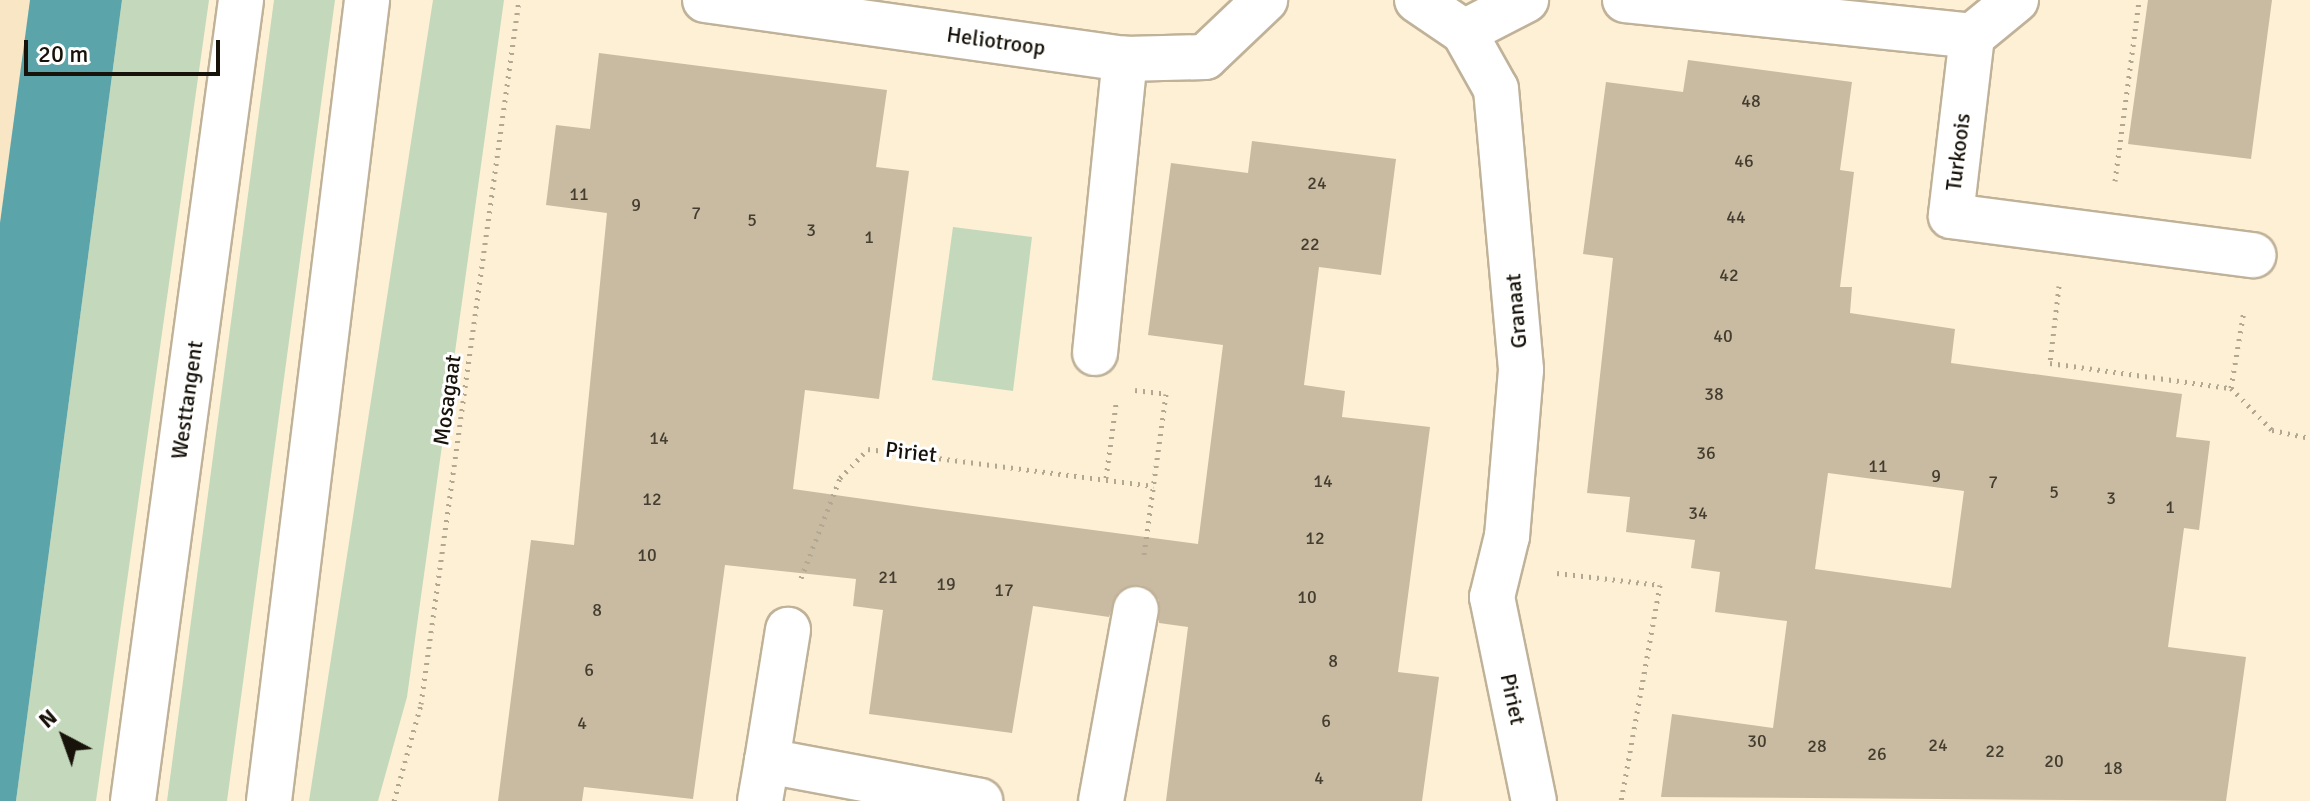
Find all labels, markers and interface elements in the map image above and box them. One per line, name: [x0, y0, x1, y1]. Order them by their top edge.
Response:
street label: Heliotroop: [945, 21, 1047, 61]
scale bar: [28, 24, 224, 74]
text: 20 m: [38, 39, 88, 69]
house number: 48: [1741, 90, 1761, 112]
street label: Turkoois: [1940, 112, 1976, 192]
house number: 46: [1734, 150, 1754, 172]
house number: 24: [1307, 172, 1327, 194]
house number: 11: [569, 183, 589, 205]
house number: 9: [631, 194, 641, 216]
house number: 7: [691, 202, 701, 224]
house number: 44: [1726, 206, 1746, 228]
house number: 5: [747, 209, 757, 231]
house number: 3: [806, 219, 816, 241]
house number: 1: [864, 226, 874, 248]
house number: 22: [1300, 233, 1320, 255]
house number: 42: [1719, 264, 1739, 286]
street label: Granaat: [1500, 272, 1532, 350]
house number: 40: [1713, 325, 1733, 347]
street label: Westtangent: [166, 339, 208, 461]
street label: Mosagaat: [428, 353, 466, 447]
house number: 38: [1704, 383, 1724, 405]
house number: 14: [649, 427, 669, 449]
street label: Piriet: [884, 436, 938, 468]
house number: 36: [1696, 442, 1716, 464]
house number: 11: [1868, 455, 1888, 477]
house number: 9: [1931, 465, 1941, 487]
house number: 14: [1313, 470, 1333, 492]
house number: 7: [1988, 471, 1998, 493]
house number: 5: [2049, 481, 2059, 503]
house number: 3: [2106, 487, 2116, 509]
house number: 12: [642, 488, 662, 510]
house number: 1: [2165, 496, 2175, 518]
house number: 34: [1688, 502, 1708, 524]
house number: 12: [1305, 527, 1325, 549]
house number: 10: [637, 544, 657, 566]
house number: 21: [878, 566, 898, 588]
house number: 19: [936, 573, 956, 595]
house number: 17: [994, 579, 1014, 601]
house number: 10: [1297, 586, 1317, 608]
house number: 8: [592, 599, 602, 621]
house number: 8: [1328, 650, 1338, 672]
house number: 6: [584, 659, 594, 681]
street label: Piriet: [1495, 671, 1531, 727]
north arrow: [24, 697, 104, 777]
text: N: [33, 703, 63, 734]
house number: 6: [1321, 710, 1331, 732]
house number: 4: [577, 712, 587, 734]
house number: 30: [1747, 730, 1767, 752]
house number: 24: [1928, 734, 1948, 756]
house number: 28: [1807, 735, 1827, 757]
house number: 22: [1985, 740, 2005, 762]
house number: 26: [1867, 743, 1887, 765]
house number: 20: [2044, 750, 2064, 772]
house number: 18: [2103, 757, 2123, 779]
house number: 4: [1314, 767, 1324, 789]

